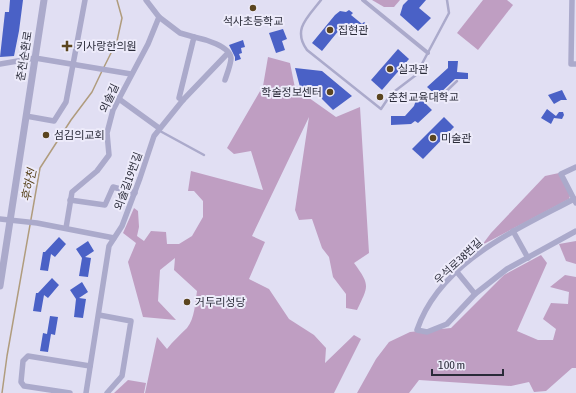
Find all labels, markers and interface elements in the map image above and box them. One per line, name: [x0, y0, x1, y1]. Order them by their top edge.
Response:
marker: 석사초등학교: [248, 3, 258, 13]
place label: 석사초등학교: [223, 15, 283, 27]
place label: 집현관: [338, 24, 368, 36]
marker: 집현관: [325, 25, 335, 35]
street label: 춘천순환로: [14, 30, 34, 82]
marker: 키사랑한의원: [61, 40, 73, 52]
place label: 키사랑한의원: [76, 40, 137, 52]
place label: 실과관: [398, 63, 428, 75]
marker: 실과관: [385, 64, 395, 74]
street label: 외솔길: [97, 82, 121, 114]
place label: 학술정보센터: [261, 86, 322, 98]
marker: 학술정보센터: [325, 87, 335, 97]
place label: 춘천교육대학교: [388, 91, 459, 103]
marker: 춘천교육대학교: [375, 92, 385, 102]
place label: 섬김의교회: [54, 129, 105, 141]
marker: 섬김의교회: [41, 130, 51, 140]
place label: 미술관: [441, 132, 471, 144]
marker: 미술관: [428, 133, 438, 143]
street label: 외솔길19번길: [112, 150, 144, 212]
water label: 후하천: [19, 165, 40, 203]
street label: 우석로38번길: [432, 236, 484, 286]
place label: 거두리성당: [195, 296, 246, 308]
marker: 거두리성당: [182, 297, 192, 307]
scale bar: [432, 351, 503, 377]
text: 100 m: [438, 358, 465, 372]

